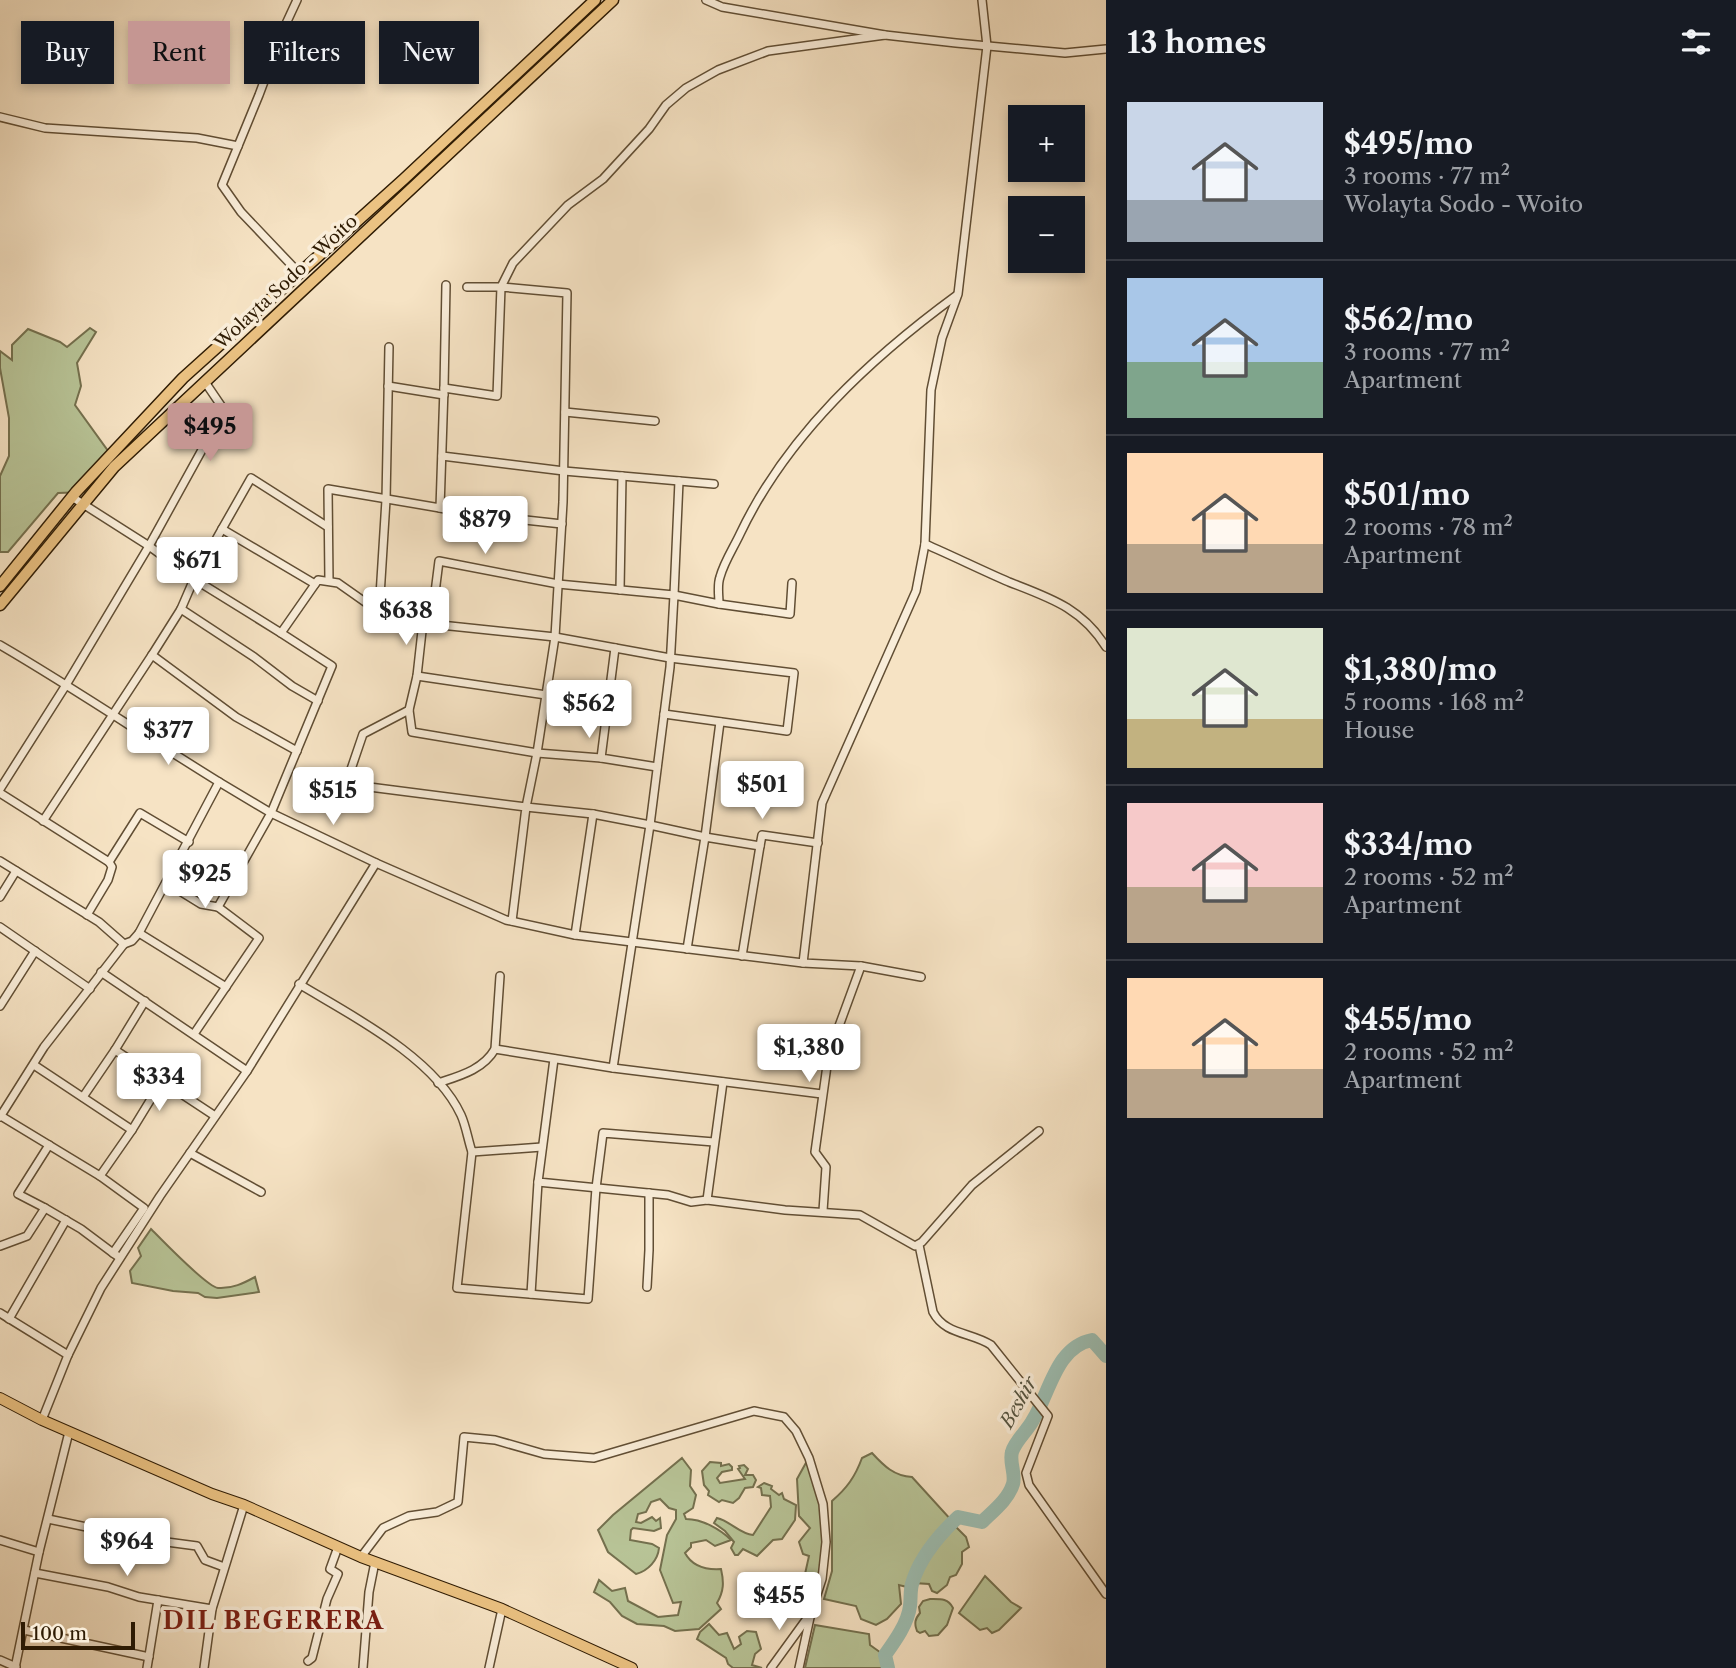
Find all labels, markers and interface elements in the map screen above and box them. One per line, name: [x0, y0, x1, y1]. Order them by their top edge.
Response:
chip: Buy: [21, 21, 114, 84]
chip: Rent: [128, 21, 230, 84]
chip: Filters: [244, 21, 365, 84]
chip: New: [379, 21, 479, 84]
icon: filters: [1677, 23, 1715, 61]
text: 13 homes: [1127, 24, 1266, 61]
map controls: [1008, 105, 1085, 273]
button: +: [1008, 105, 1085, 182]
text: $495/mo: [1344, 125, 1473, 162]
icon: home: [1183, 130, 1267, 214]
text: 3 rooms · 77 m²: [1344, 162, 1510, 190]
text: Wolayta Sodo - Woito: [1344, 190, 1583, 218]
button: −: [1008, 196, 1085, 273]
street label: Wolayta Sodo - Woito: [209, 210, 362, 355]
text: $562/mo: [1344, 301, 1473, 338]
icon: home: [1183, 306, 1267, 390]
text: 3 rooms · 77 m²: [1344, 338, 1510, 366]
text: Apartment: [1344, 366, 1462, 394]
pin: $495: [169, 404, 251, 463]
text: $495: [184, 412, 236, 440]
text: $501/mo: [1344, 476, 1470, 513]
icon: home: [1183, 481, 1267, 565]
pin: $879: [444, 496, 526, 556]
text: $879: [459, 505, 511, 533]
text: 2 rooms · 78 m²: [1344, 513, 1513, 541]
pin: $671: [156, 538, 238, 597]
text: Apartment: [1344, 541, 1462, 569]
text: $671: [173, 546, 221, 574]
pin: $638: [365, 588, 447, 647]
text: $638: [379, 596, 433, 624]
text: $1,380/mo: [1344, 651, 1497, 688]
icon: home: [1183, 656, 1267, 740]
pin: $562: [548, 680, 630, 740]
text: 5 rooms · 168 m²: [1344, 688, 1524, 716]
text: $562: [563, 689, 615, 717]
pin: $377: [127, 708, 209, 767]
text: $377: [143, 716, 193, 744]
text: House: [1344, 716, 1414, 744]
pin: $501: [721, 762, 803, 821]
pin: $515: [292, 768, 374, 827]
text: $501: [737, 770, 787, 798]
text: $515: [309, 776, 357, 804]
text: $334/mo: [1344, 826, 1473, 863]
icon: home: [1183, 831, 1267, 915]
pin: $925: [164, 850, 246, 910]
text: $925: [179, 859, 231, 887]
text: 2 rooms · 52 m²: [1344, 863, 1514, 891]
text: Apartment: [1344, 891, 1462, 919]
text: $455/mo: [1344, 1001, 1472, 1038]
icon: home: [1183, 1006, 1267, 1090]
pin: $1,380: [752, 1024, 866, 1084]
text: $1,380: [773, 1033, 845, 1061]
text: 2 rooms · 52 m²: [1344, 1038, 1514, 1066]
pin: $334: [118, 1054, 200, 1113]
text: $334: [133, 1062, 185, 1090]
text: Apartment: [1344, 1066, 1462, 1094]
water label: Beshir: [994, 1372, 1042, 1434]
pin: $964: [86, 1518, 168, 1578]
text: $964: [100, 1527, 154, 1555]
pin: $455: [738, 1572, 820, 1632]
text: $455: [753, 1581, 805, 1609]
district label: DIL BEGERERA: [163, 1606, 385, 1635]
scale bar: [21, 1619, 135, 1651]
text: 100 m: [32, 1622, 87, 1645]

